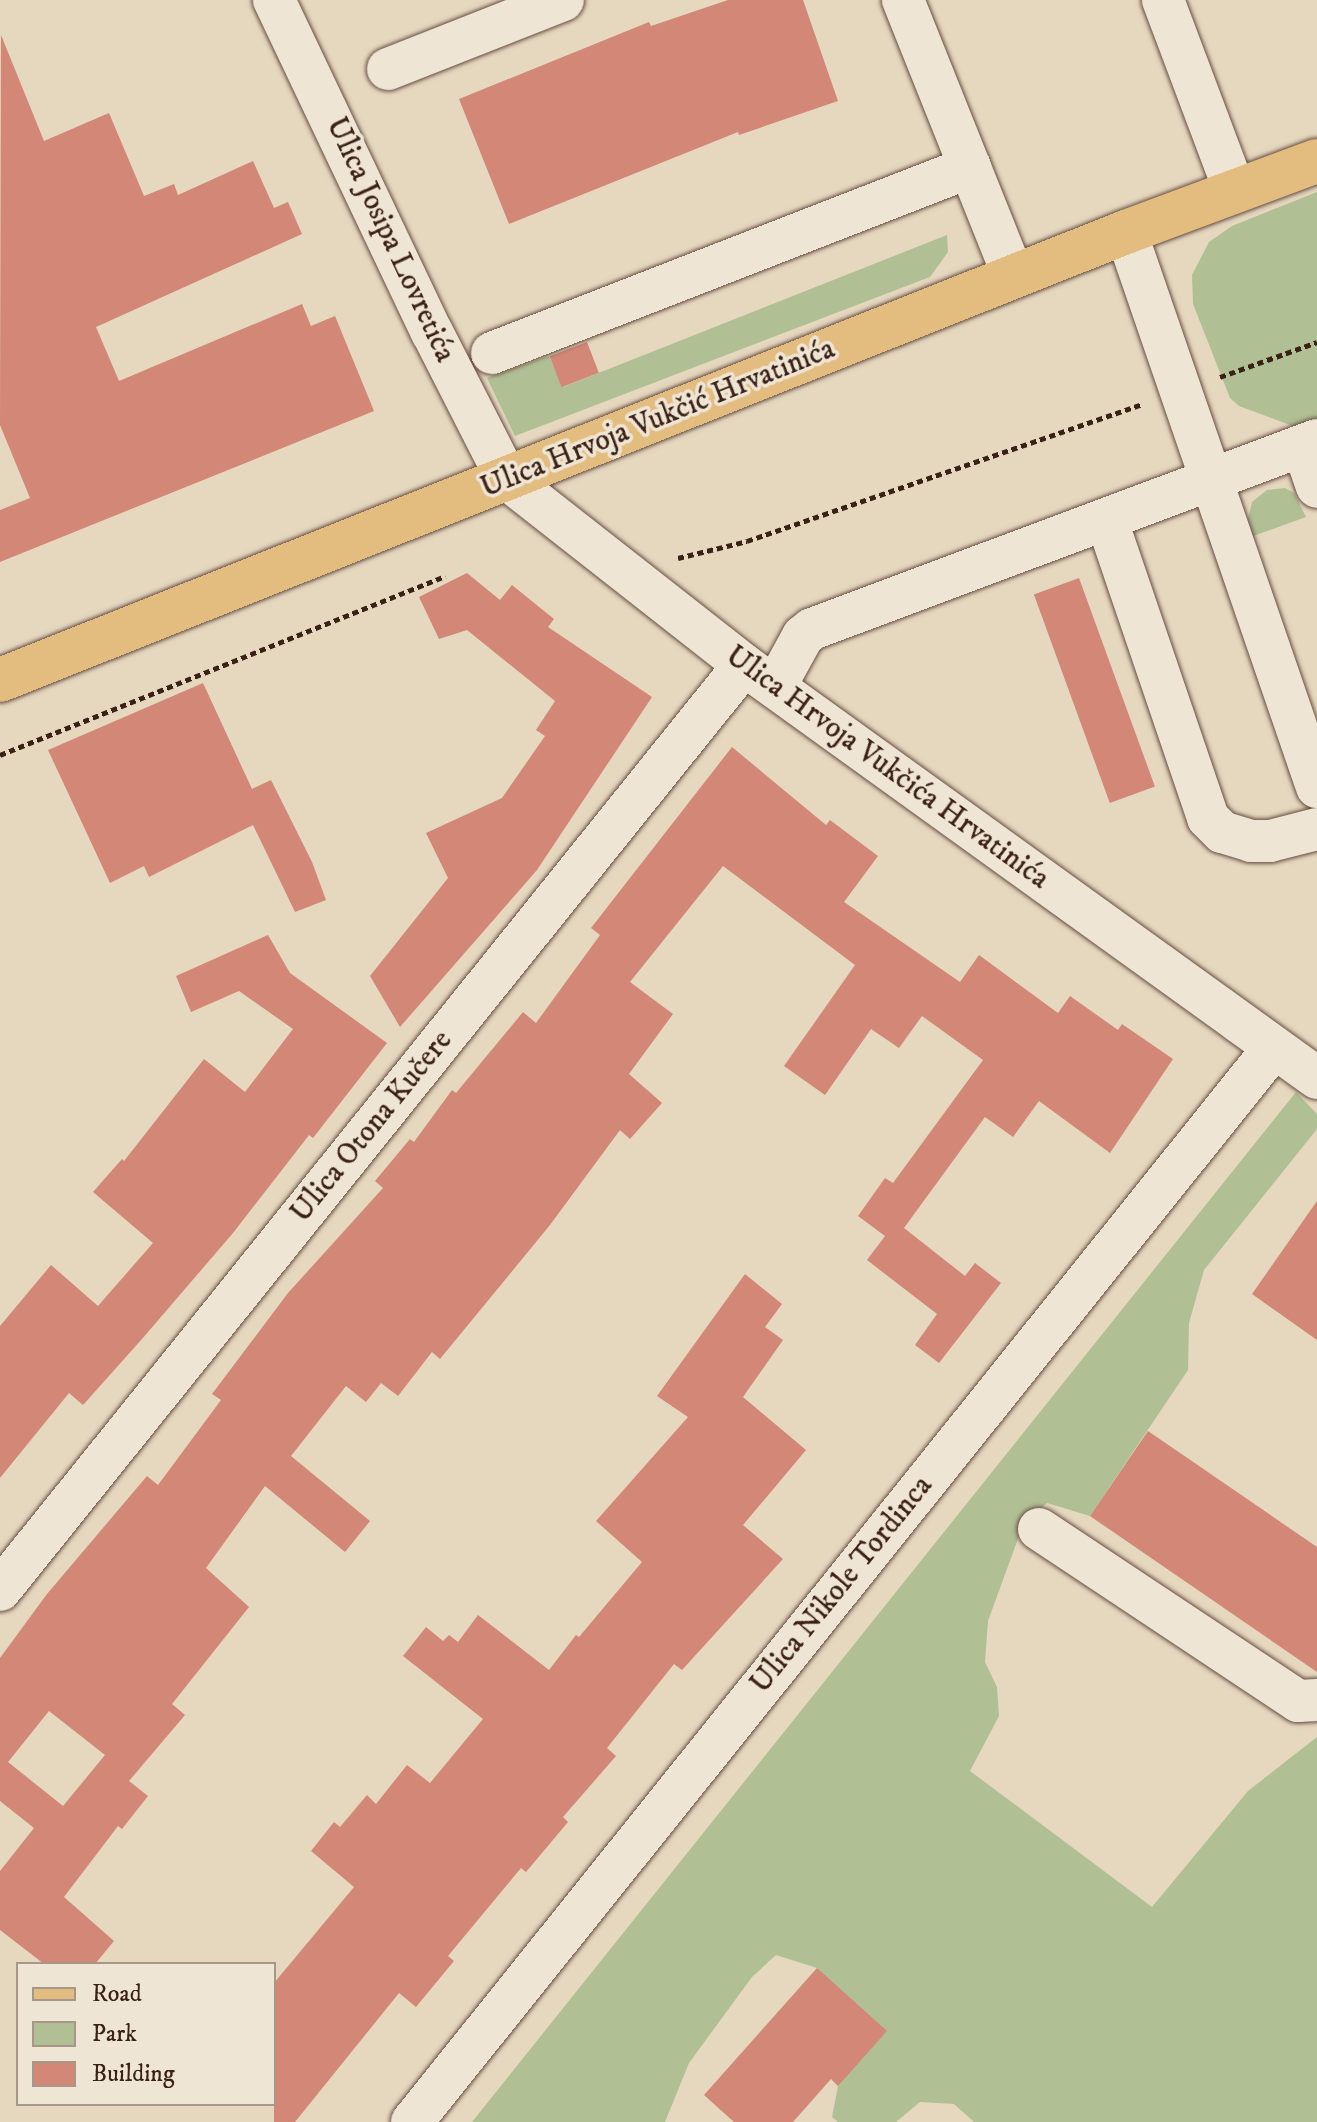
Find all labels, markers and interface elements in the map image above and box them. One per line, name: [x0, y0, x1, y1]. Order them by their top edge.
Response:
street label: Ulica Josipa Lovretića: [317, 112, 463, 368]
street label: Ulica Hrvoja Vukčić Hrvatinića: [476, 331, 840, 507]
street label: Ulica Hrvoja Vukčića Hrvatinića: [718, 638, 1056, 898]
street label: Ulica Otona Kučere: [284, 1024, 460, 1230]
street label: Ulica Nikole Tordinca: [743, 1469, 941, 1701]
legend: [16, 1962, 276, 2106]
text: Road: [92, 1979, 142, 2009]
text: Park: [92, 2019, 137, 2049]
text: Building: [92, 2059, 175, 2089]

